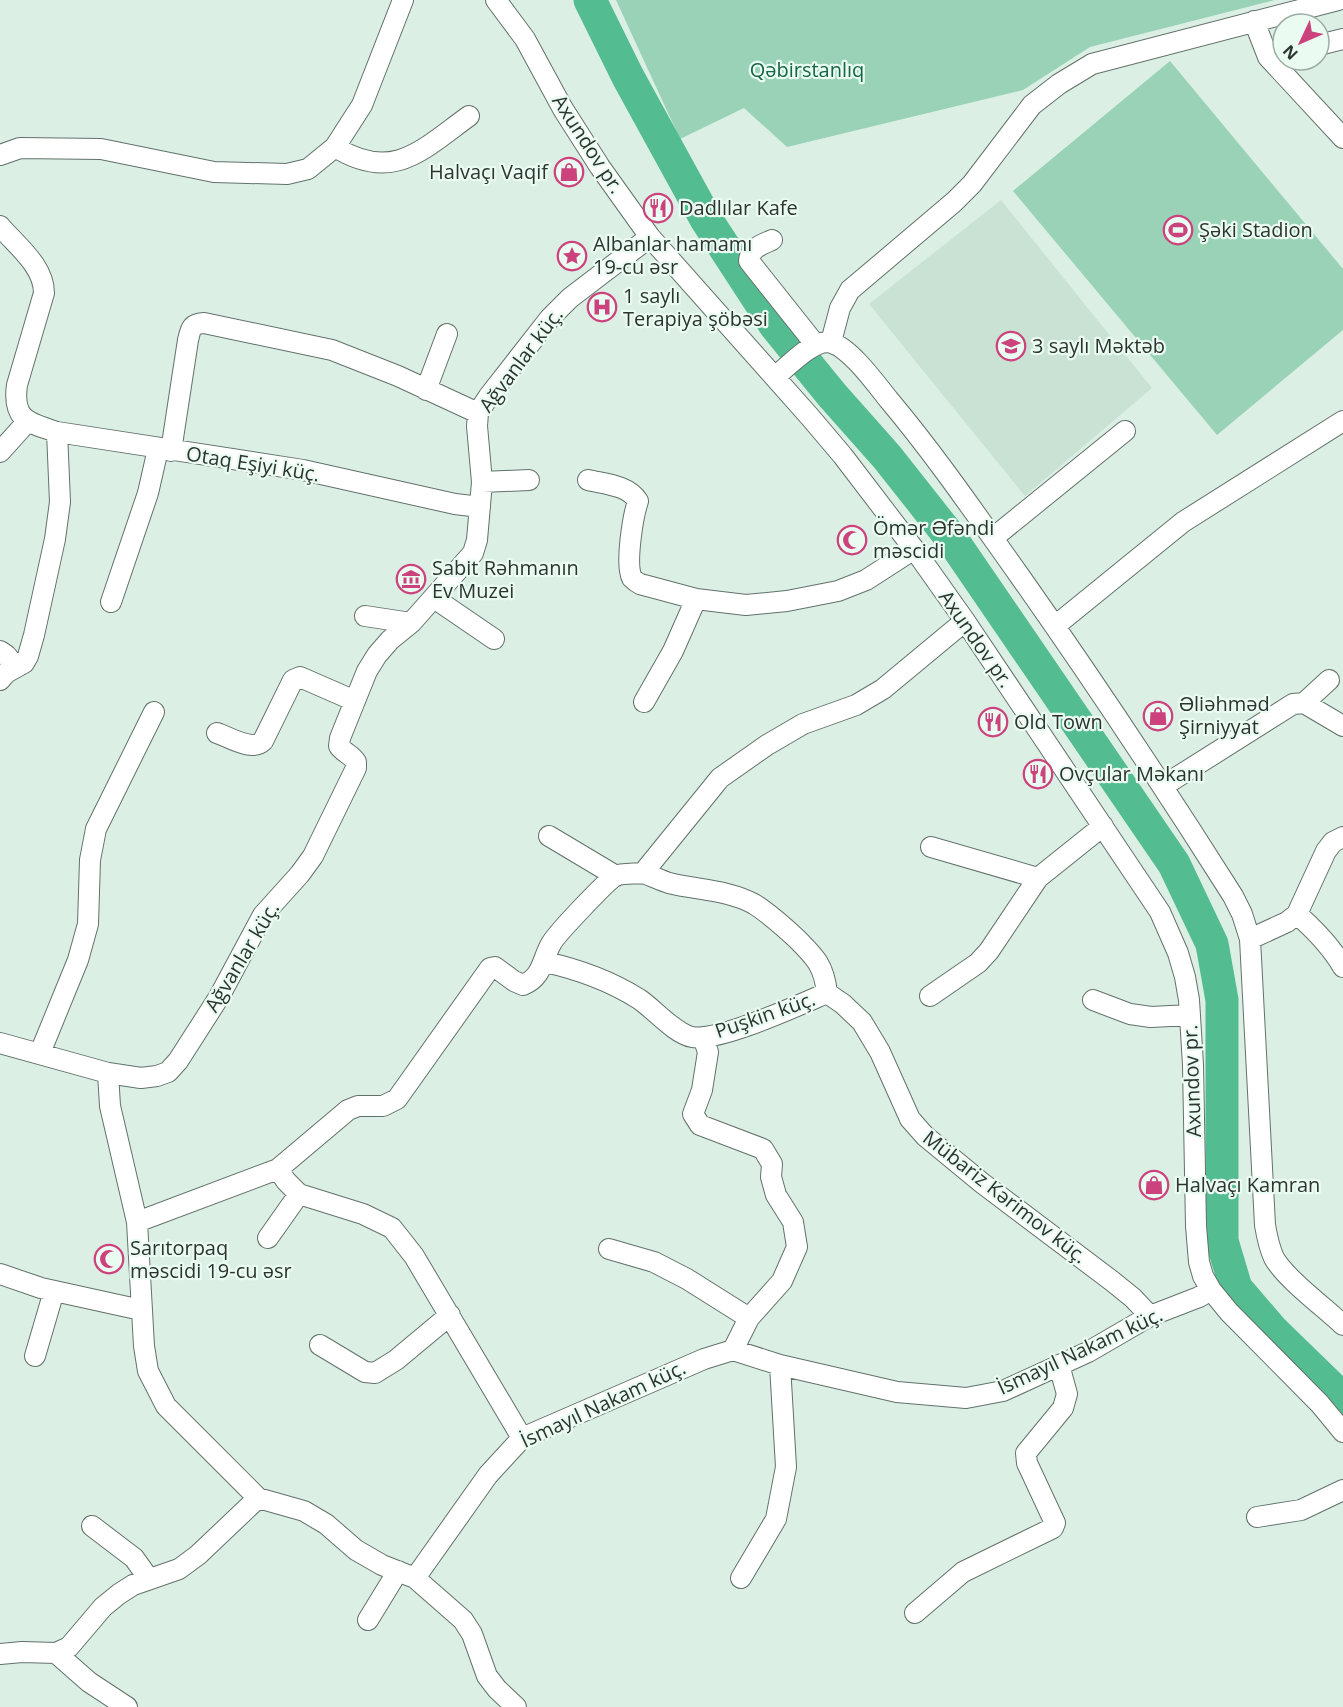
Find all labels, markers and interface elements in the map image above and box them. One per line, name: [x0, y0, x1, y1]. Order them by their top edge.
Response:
north arrow: [1271, 12, 1331, 72]
text: N: [1278, 40, 1303, 65]
park label: Qəbirstanlıq: [750, 56, 864, 83]
street label: Axundov pr.: [546, 89, 630, 198]
shop icon: Halvaçı Vaqif: [553, 156, 585, 188]
place label: Halvaçı Vaqif: [429, 158, 549, 185]
restaurant icon: Dadlılar Kafe: [642, 192, 674, 224]
place label: Dadlılar Kafe: [679, 194, 798, 221]
sports icon: Şəki Stadion: [1162, 214, 1194, 246]
place label: Şəki Stadion: [1199, 216, 1313, 243]
place label: Albanlar hamamı 19-cu əsr: [593, 230, 752, 280]
place icon: Albanlar hamamı 19-cu əsr: [556, 240, 588, 272]
place label: 1 saylı Terapiya şöbəsi: [623, 282, 768, 332]
hospital icon: 1 saylı Terapiya şöbəsi: [586, 291, 618, 323]
street label: Ağvanlar küç.: [473, 302, 569, 417]
school or university icon: 3 saylı Məktəb: [995, 330, 1027, 362]
place label: 3 saylı Məktəb: [1032, 332, 1165, 359]
street label: Otaq Eşiyi küç.: [184, 440, 322, 487]
place label: Ömər Əfəndi məscidi: [873, 514, 994, 564]
mosque icon: Ömər Əfəndi məscidi: [836, 524, 868, 556]
place label: Sabit Rəhmanın Ev Muzei: [432, 554, 579, 604]
museum icon: Sabit Rəhmanın Ev Muzei: [395, 563, 427, 595]
street label: Axundov pr.: [933, 585, 1020, 693]
place label: Əliəhməd Şirniyyat: [1179, 690, 1270, 740]
shop icon: Əliəhməd Şirniyyat: [1142, 700, 1174, 732]
restaurant icon: Old Town: [977, 706, 1009, 738]
place label: Old Town: [1014, 708, 1103, 735]
restaurant icon: Ovçular Məkanı: [1022, 758, 1054, 790]
place label: Ovçular Məkanı: [1059, 760, 1204, 787]
street label: Ağvanlar küç.: [198, 897, 285, 1017]
street label: Puşkin küç.: [711, 985, 819, 1044]
street label: Axundov pr.: [1176, 1024, 1207, 1138]
street label: Mübariz Kərimov küç.: [918, 1124, 1093, 1269]
shop icon: Halvaçı Kamran: [1138, 1169, 1170, 1201]
place label: Halvaçı Kamran: [1175, 1171, 1320, 1198]
place label: Sarıtorpaq məscidi 19-cu əsr: [130, 1234, 292, 1284]
mosque icon: Sarıtorpaq məscidi 19-cu əsr: [93, 1243, 125, 1275]
street label: İsmayıl Nakam küç.: [993, 1300, 1167, 1401]
street label: İsmayıl Nakam küç.: [516, 1353, 690, 1454]

